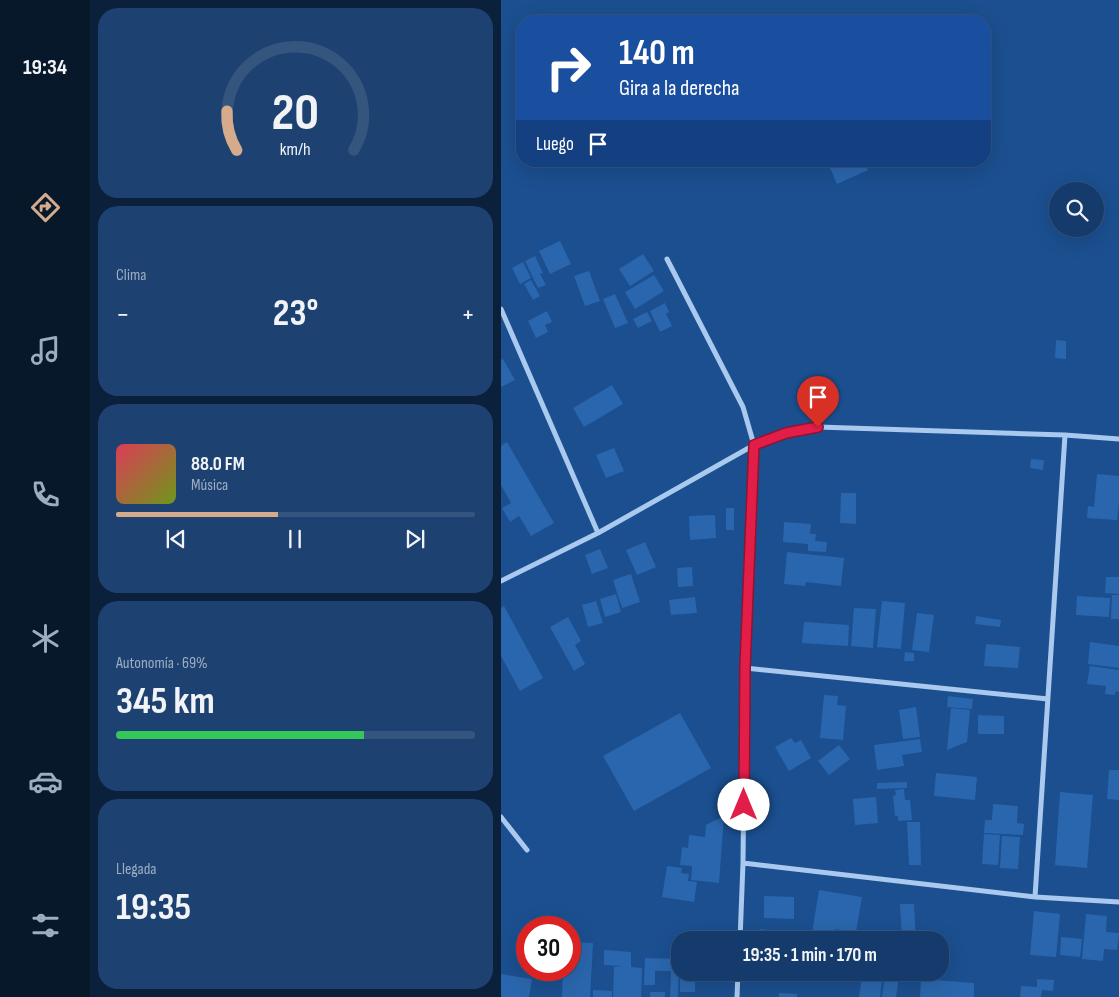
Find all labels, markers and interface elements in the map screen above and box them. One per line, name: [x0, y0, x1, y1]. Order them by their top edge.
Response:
text: 140 m: [619, 32, 695, 75]
icon: right: [536, 35, 601, 100]
text: 19:34: [23, 54, 67, 81]
text: Gira a la derecha: [619, 75, 740, 102]
text: 20: [272, 82, 319, 145]
icon: arrive: [584, 130, 612, 158]
text: Luego: [536, 133, 574, 156]
text: km/h: [280, 139, 311, 160]
map controls: [1049, 182, 1104, 237]
button: search: [1049, 182, 1104, 237]
icon: directions: [28, 190, 63, 225]
text: Clima: [116, 266, 146, 285]
text: 23°: [273, 291, 318, 336]
text: −: [116, 298, 130, 331]
text: +: [461, 298, 475, 331]
icon: music: [28, 333, 63, 368]
pin: [797, 376, 839, 427]
icon: arrive: [804, 383, 832, 411]
text: 88.0 FM: [191, 453, 245, 476]
text: Música: [191, 476, 228, 495]
icon: phone: [28, 477, 63, 512]
icon: previous: [162, 525, 190, 553]
icon: pause: [281, 525, 309, 553]
icon: next: [401, 525, 429, 553]
icon: climate: [28, 621, 63, 656]
text: Autonomía · 69%: [116, 654, 208, 673]
text: 345 km: [116, 679, 215, 724]
icon: car: [28, 764, 63, 799]
position arrow: [717, 778, 769, 830]
text: Llegada: [116, 860, 157, 879]
text: 19:35: [116, 885, 191, 930]
icon: filters: [28, 908, 63, 943]
speed limit sign: 30: [516, 916, 581, 981]
text: 19:35 · 1 min · 170 m: [743, 944, 877, 967]

